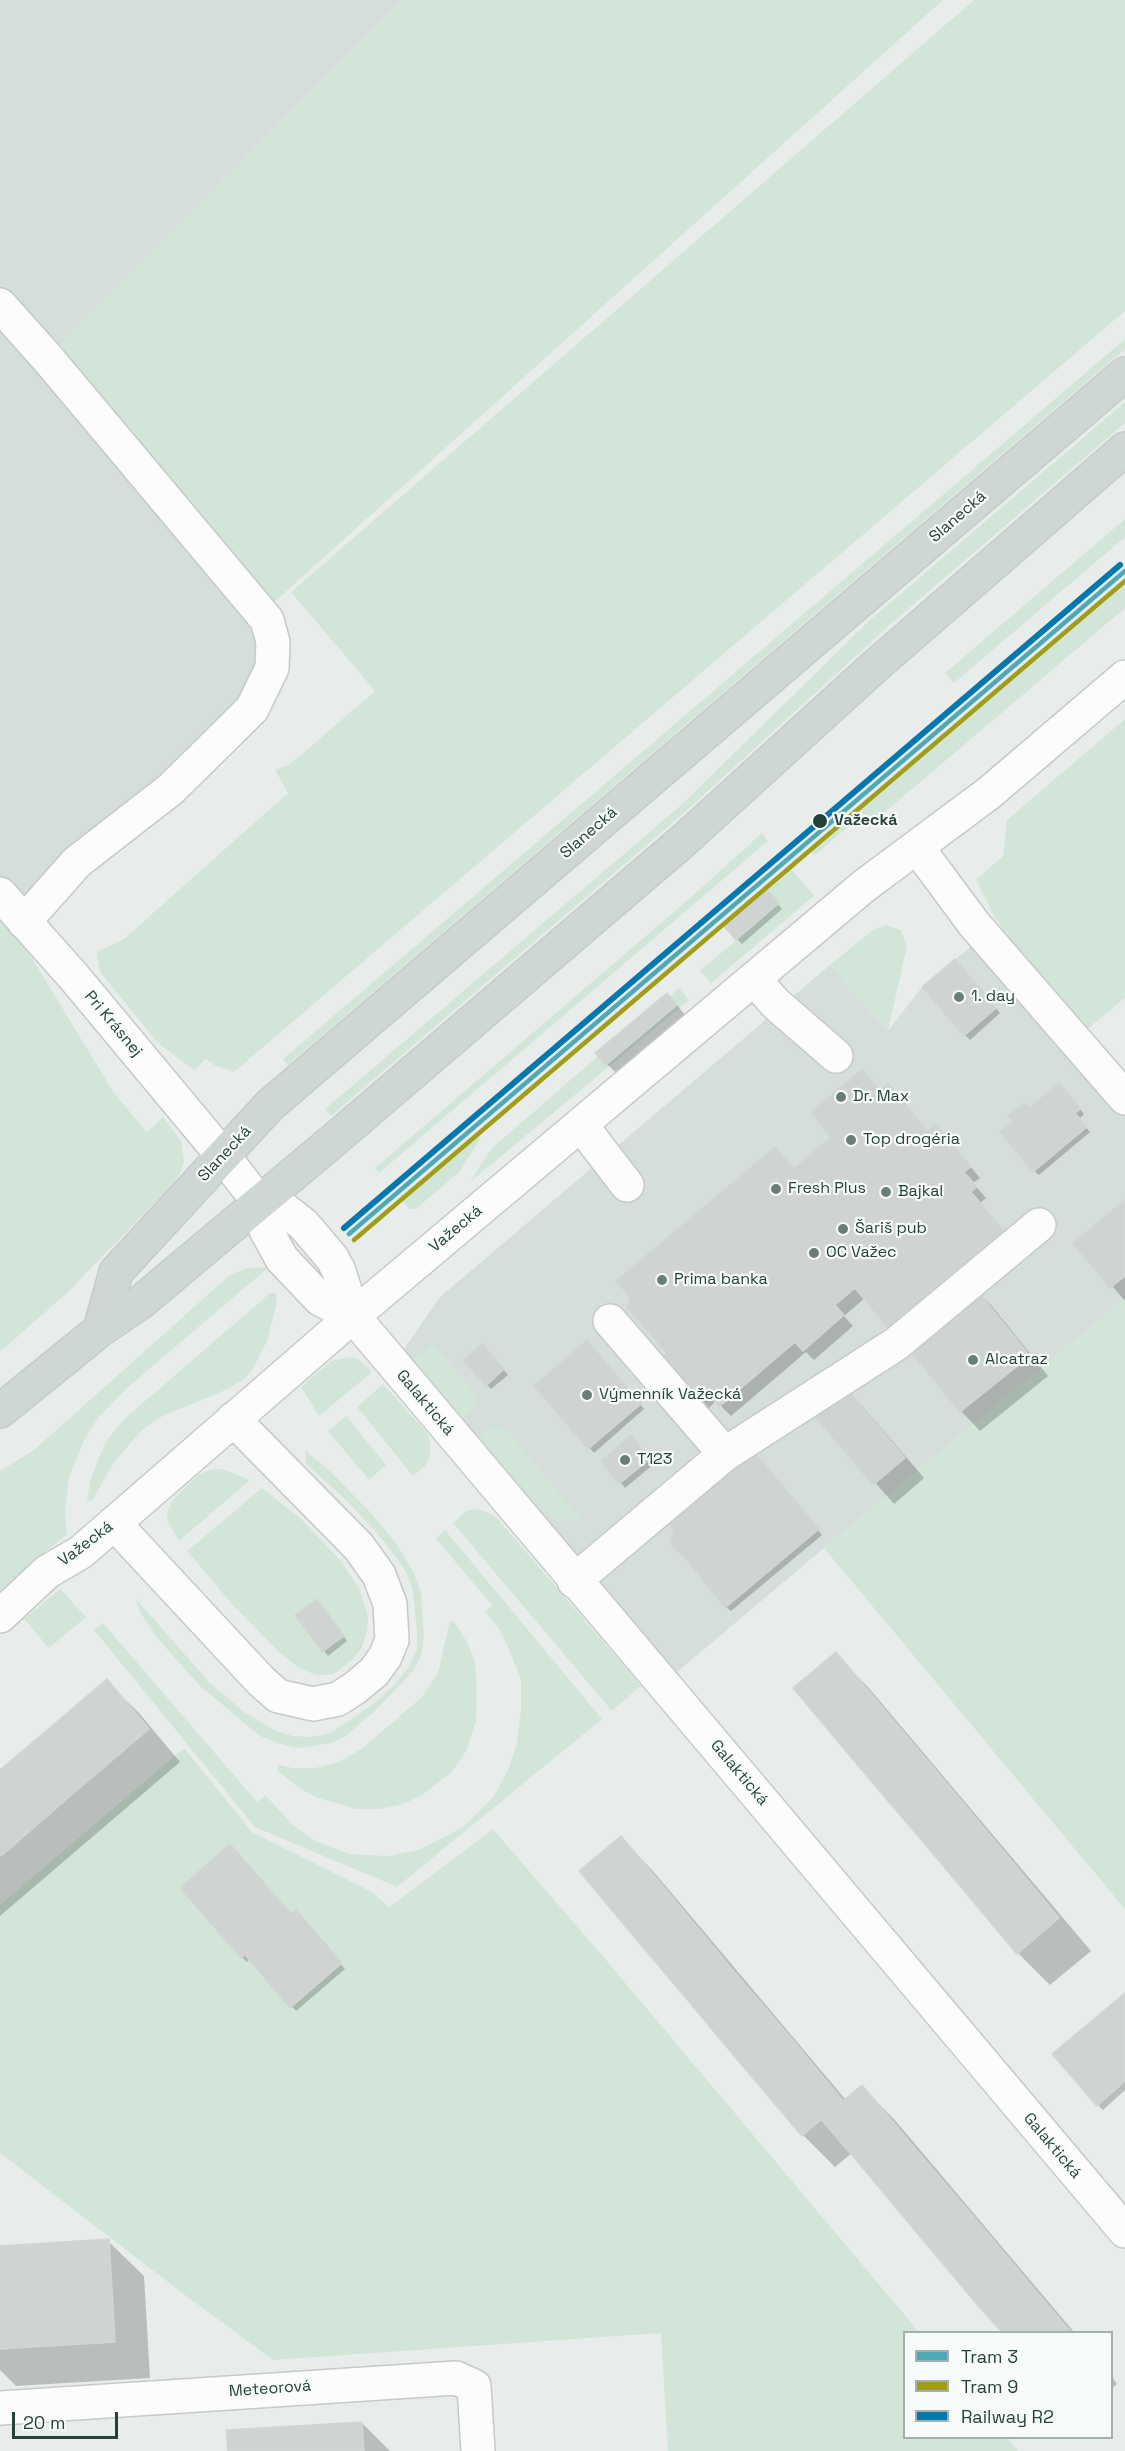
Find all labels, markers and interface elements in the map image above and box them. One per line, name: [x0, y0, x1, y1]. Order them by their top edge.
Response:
street label: Slanecká: [926, 487, 990, 547]
street label: Slanecká: [557, 803, 621, 863]
place label: Važecká: [834, 811, 898, 831]
marker: Važecká: [811, 812, 829, 830]
street label: Pri Krásnej: [80, 987, 146, 1061]
place label: 1. day: [971, 987, 1015, 1007]
marker: 1. day: [952, 990, 966, 1004]
place label: Dr. Max: [853, 1087, 909, 1107]
marker: Dr. Max: [834, 1090, 848, 1104]
street label: Slanecká: [194, 1122, 256, 1186]
place label: Top drogéria: [863, 1130, 960, 1150]
marker: Top drogéria: [844, 1133, 858, 1147]
place label: Fresh Plus: [788, 1179, 866, 1199]
marker: Fresh Plus: [769, 1182, 783, 1196]
place label: Bajkal: [898, 1182, 943, 1202]
marker: Bajkal: [879, 1185, 893, 1199]
street label: Važecká: [426, 1201, 486, 1257]
place label: Šariš pub: [855, 1219, 927, 1239]
marker: Šariš pub: [836, 1222, 850, 1236]
place label: OC Važec: [826, 1243, 897, 1263]
marker: OC Važec: [807, 1246, 821, 1260]
place label: Prima banka: [674, 1270, 768, 1290]
marker: Prima banka: [655, 1273, 669, 1287]
place label: Alcatraz: [985, 1350, 1048, 1370]
marker: Alcatraz: [966, 1353, 980, 1367]
street label: Galaktická: [392, 1366, 458, 1440]
place label: Výmenník Važecká: [599, 1385, 741, 1405]
marker: Výmenník Važecká: [580, 1388, 594, 1402]
place label: T123: [637, 1450, 672, 1470]
marker: T123: [618, 1453, 632, 1467]
street label: Važecká: [55, 1517, 117, 1571]
street label: Galaktická: [706, 1736, 772, 1810]
street label: Galaktická: [1019, 2109, 1085, 2183]
legend: [903, 2331, 1113, 2439]
text: Tram 3: [961, 2345, 1018, 2368]
text: Tram 9: [961, 2375, 1018, 2398]
street label: Meteorová: [228, 2377, 312, 2401]
scale bar: [15, 2400, 122, 2438]
text: Railway R2: [961, 2405, 1054, 2428]
text: 20 m: [23, 2411, 66, 2434]

